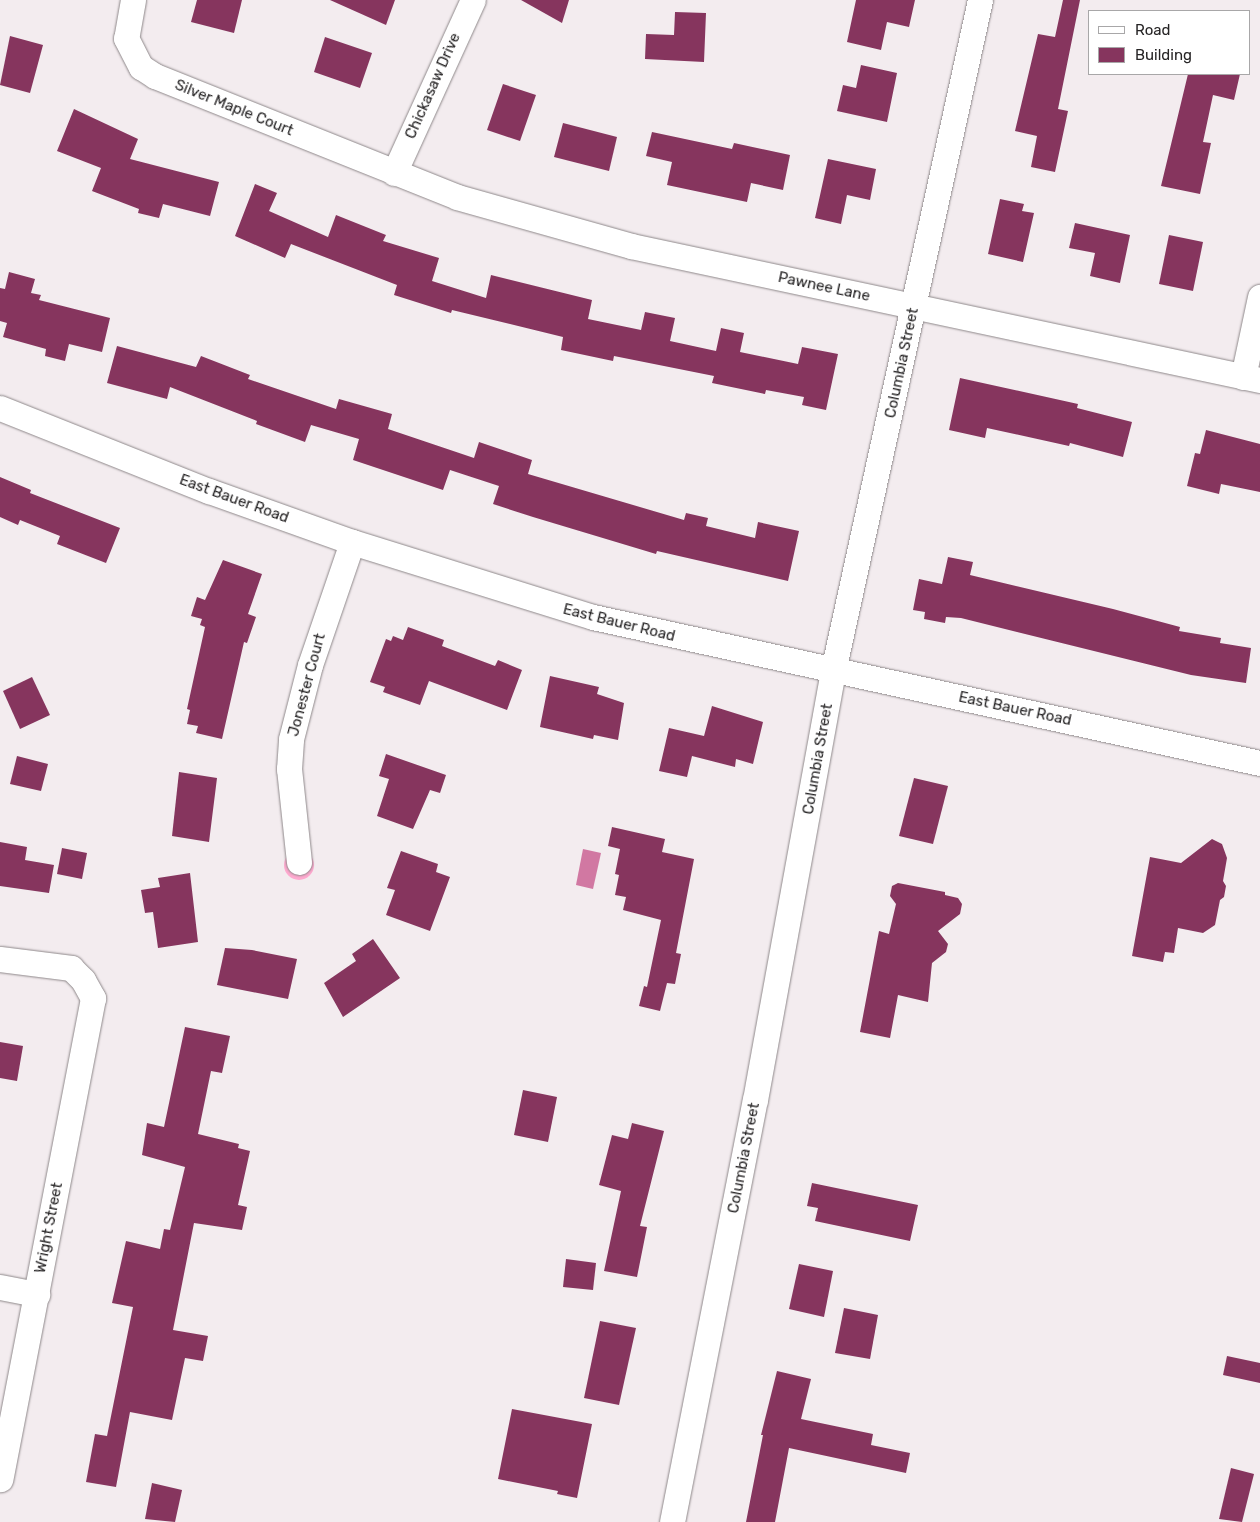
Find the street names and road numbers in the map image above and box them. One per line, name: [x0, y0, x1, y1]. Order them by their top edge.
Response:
street label: Chickasaw Drive: [401, 30, 465, 142]
street label: Silver Maple Court: [172, 76, 296, 140]
street label: Pawnee Lane: [776, 268, 872, 306]
street label: Columbia Street: [882, 306, 922, 420]
street label: East Bauer Road: [177, 471, 291, 527]
street label: East Bauer Road: [561, 600, 677, 646]
street label: Jonester Court: [285, 631, 329, 739]
street label: East Bauer Road: [957, 688, 1073, 730]
street label: Columbia Street: [799, 702, 837, 816]
street label: Columbia Street: [724, 1101, 764, 1215]
street label: Wright Street: [31, 1181, 67, 1275]

